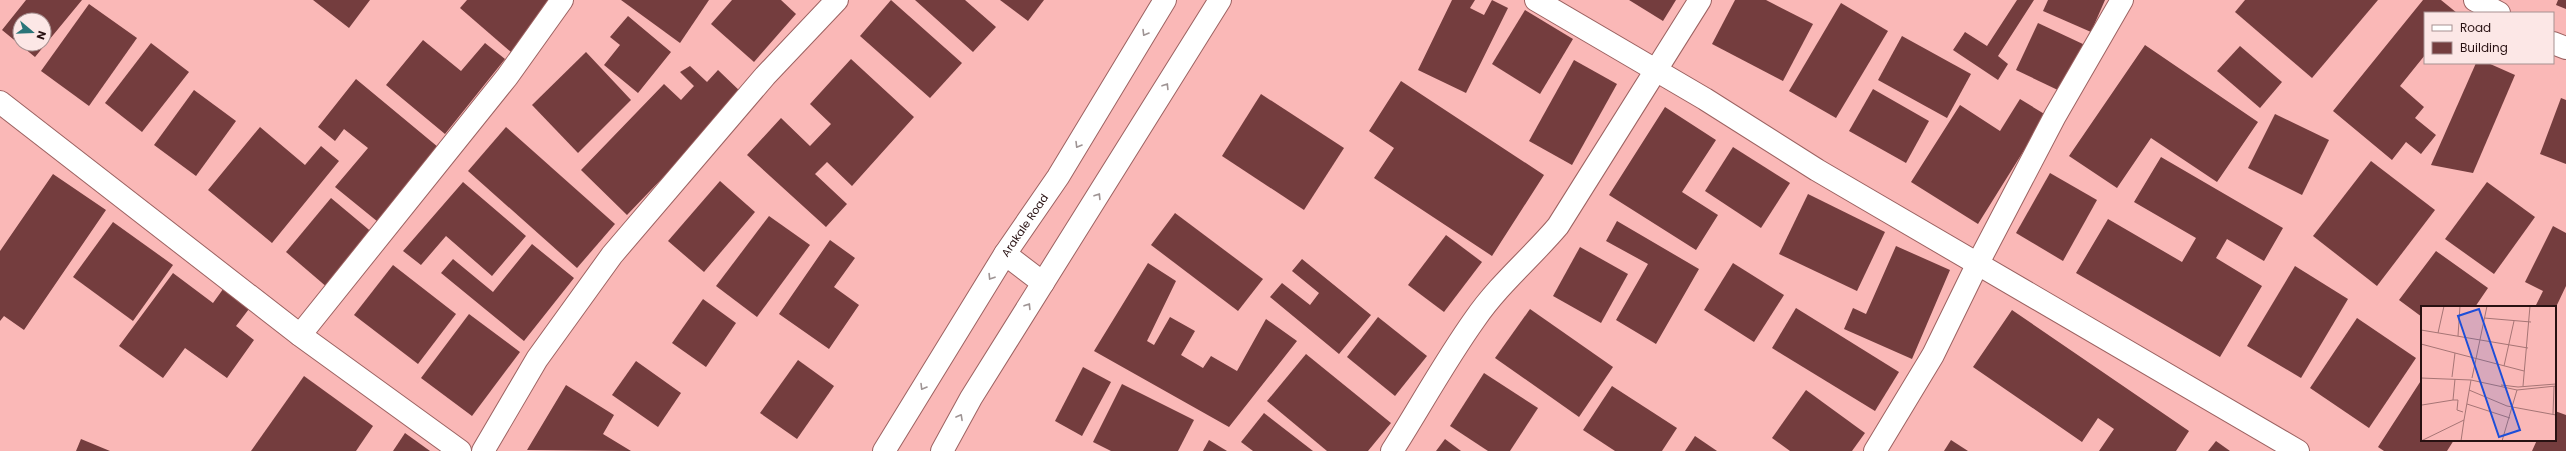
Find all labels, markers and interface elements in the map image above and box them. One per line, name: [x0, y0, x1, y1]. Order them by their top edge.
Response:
north arrow: [12, 12, 52, 52]
legend: [2424, 12, 2554, 64]
text: Road: [2460, 19, 2491, 36]
text: N: [33, 29, 50, 42]
one-way arrow: [1142, 29, 1149, 36]
text: Building: [2460, 39, 2508, 56]
one-way arrow: [1162, 83, 1169, 90]
one-way arrow: [1075, 141, 1082, 148]
street label: Arakale Road: [997, 191, 1052, 260]
one-way arrow: [1093, 193, 1101, 200]
one-way arrow: [988, 273, 996, 280]
one-way arrow: [1024, 303, 1031, 310]
inset map: [2421, 306, 2556, 441]
one-way arrow: [920, 383, 927, 390]
one-way arrow: [956, 414, 963, 421]

